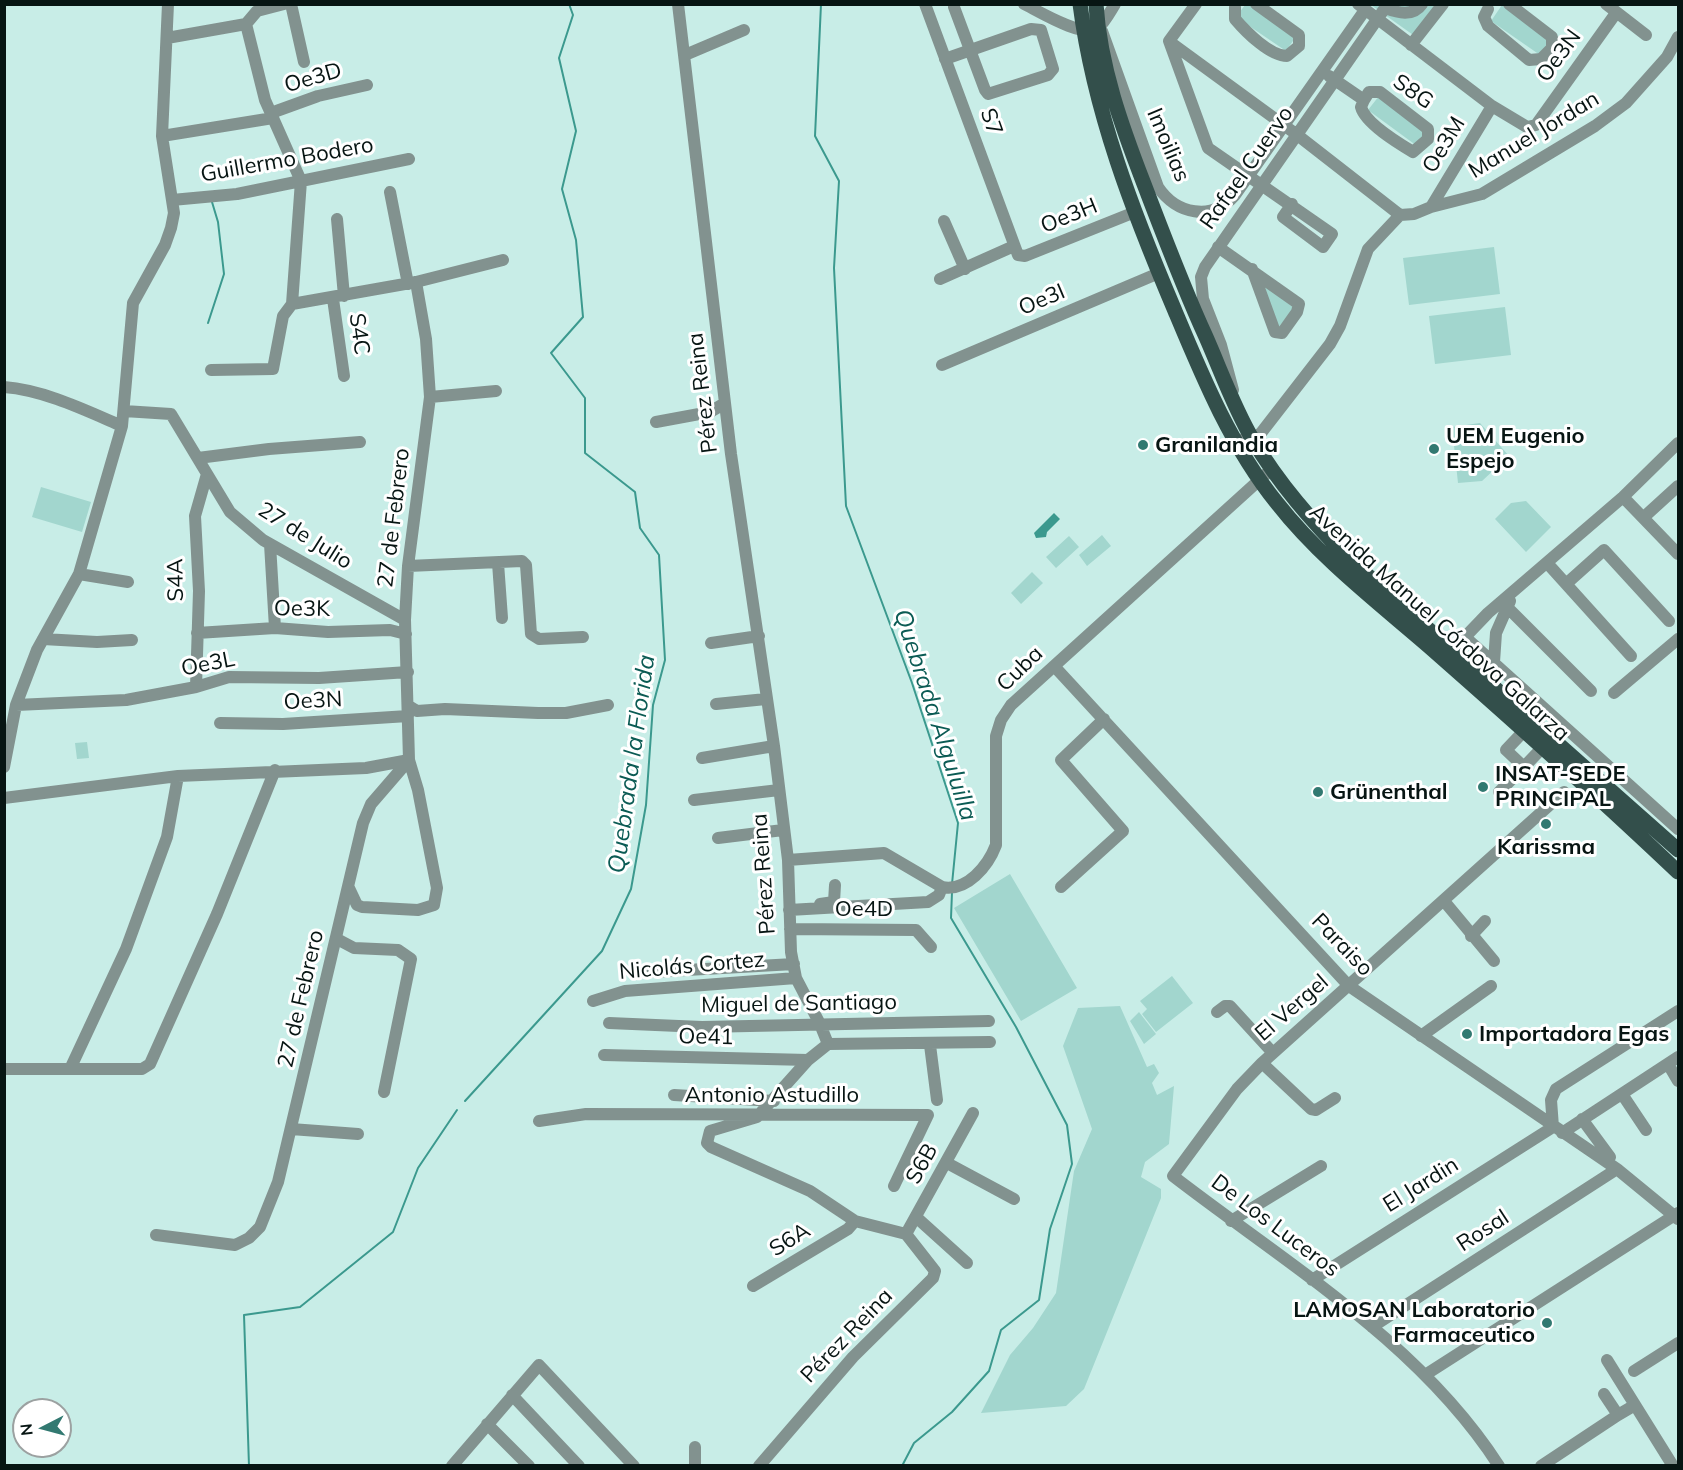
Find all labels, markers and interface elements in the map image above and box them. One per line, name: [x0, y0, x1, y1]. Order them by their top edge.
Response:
street label: Oe3N: [1531, 25, 1587, 87]
street label: Oe3D: [281, 57, 345, 99]
street label: S8G: [1388, 69, 1438, 115]
street label: Manuel Jordan: [1464, 86, 1604, 184]
street label: Rafael Cuervo: [1195, 101, 1299, 235]
street label: Imoilias: [1141, 104, 1195, 186]
street label: S7: [974, 105, 1008, 139]
street label: Oe3M: [1417, 112, 1471, 178]
street label: Guillermo Bodero: [198, 132, 376, 188]
street label: Oe3H: [1037, 193, 1101, 239]
street label: Oe3I: [1015, 279, 1069, 321]
street label: S4C: [343, 311, 375, 357]
street label: Pérez Reina: [683, 331, 723, 455]
place label: UEM Eugenio Espejo: [1446, 423, 1585, 475]
place label: Granilandia: [1155, 432, 1278, 458]
marker: Granilandia: [1136, 438, 1150, 452]
marker: UEM Eugenio Espejo: [1427, 442, 1441, 456]
street label: 27 de Febrero: [372, 447, 416, 589]
street label: 27 de Julio: [253, 497, 357, 575]
street label: Avenida Manuel Córdova Galarza: [1303, 499, 1575, 747]
street label: S4A: [162, 558, 190, 602]
street label: Oe3K: [274, 595, 330, 623]
water label: Quebrada Alguluilla: [887, 606, 983, 824]
street label: Cuba: [991, 641, 1049, 697]
street label: Oe3L: [179, 646, 237, 682]
water label: Quebrada la Florida: [602, 653, 662, 875]
street label: Oe3N: [283, 686, 343, 716]
place label: INSAT-SEDE PRINCIPAL: [1495, 761, 1626, 812]
place label: Grünenthal: [1330, 779, 1448, 805]
marker: INSAT-SEDE PRINCIPAL: [1476, 780, 1490, 794]
marker: Grünenthal: [1311, 785, 1325, 799]
street label: Pérez Reina: [747, 813, 781, 935]
marker: Karissma: [1539, 817, 1553, 831]
place label: Karissma: [1497, 834, 1595, 860]
street label: Oe4D: [835, 896, 893, 922]
street label: Paraiso: [1306, 908, 1378, 982]
street label: 27 de Febrero: [272, 928, 330, 1070]
street label: Nicolás Cortez: [618, 946, 766, 986]
street label: El Vergel: [1250, 969, 1334, 1047]
street label: Miguel de Santiago: [701, 989, 897, 1019]
place label: Importadora Egas: [1479, 1021, 1669, 1047]
street label: Oe41: [678, 1023, 734, 1051]
marker: Importadora Egas: [1460, 1027, 1474, 1041]
street label: Antonio Astudillo: [685, 1082, 859, 1108]
street label: S6B: [900, 1139, 944, 1189]
street label: El Jardin: [1379, 1152, 1463, 1218]
street label: De Los Luceros: [1206, 1169, 1344, 1283]
street label: Rosal: [1452, 1204, 1514, 1258]
street label: S6A: [765, 1217, 815, 1263]
street label: Pérez Reina: [795, 1283, 899, 1389]
place label: LAMOSAN Laboratorio Farmaceutico: [1293, 1297, 1535, 1348]
marker: LAMOSAN Laboratorio Farmaceutico: [1540, 1316, 1554, 1330]
north arrow: [12, 1398, 72, 1458]
text: N: [16, 1423, 37, 1437]

